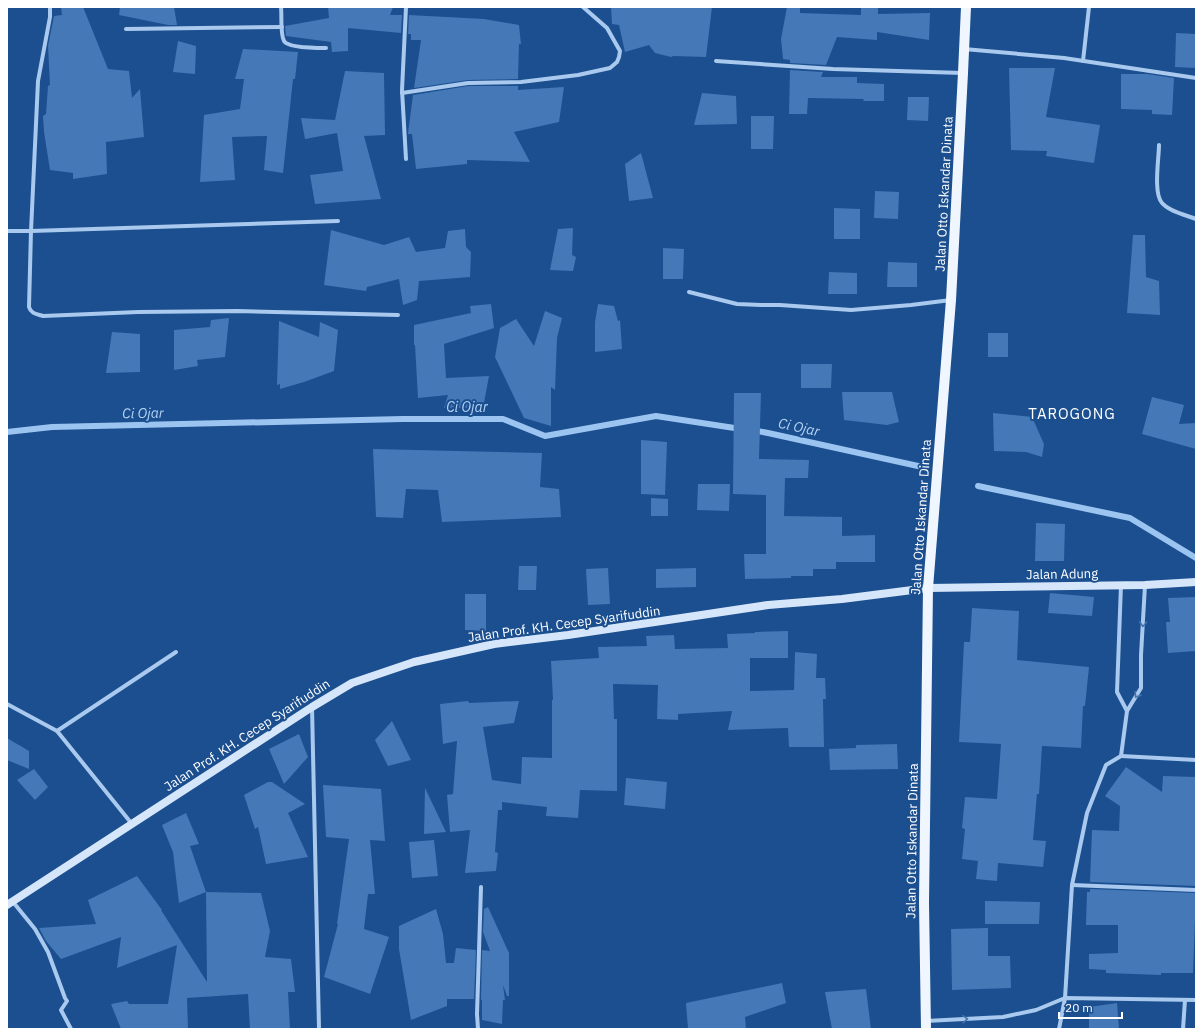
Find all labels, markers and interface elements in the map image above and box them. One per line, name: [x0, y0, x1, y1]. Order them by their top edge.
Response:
street label: Jalan Otto Iskandar Dinata: [931, 116, 957, 272]
water label: Ci Ojar: [446, 398, 489, 416]
water label: Ci Ojar: [122, 404, 165, 422]
district label: TAROGONG: [1028, 404, 1116, 423]
water label: Ci Ojar: [777, 414, 822, 440]
street label: Jalan Otto Iskandar Dinata: [907, 439, 935, 595]
street label: Jalan Adung: [1026, 565, 1098, 583]
street label: Jalan Prof. KH. Cecep Syarifuddin: [467, 602, 661, 646]
one-way arrow: [1139, 621, 1147, 627]
street label: Jalan Prof. KH. Cecep Syarifuddin: [161, 675, 333, 795]
one-way arrow: [1134, 691, 1142, 698]
street label: Jalan Otto Iskandar Dinata: [902, 763, 922, 919]
scale bar: [1059, 994, 1122, 1020]
text: 20 m: [1065, 1000, 1093, 1015]
one-way arrow: [962, 1015, 968, 1023]

